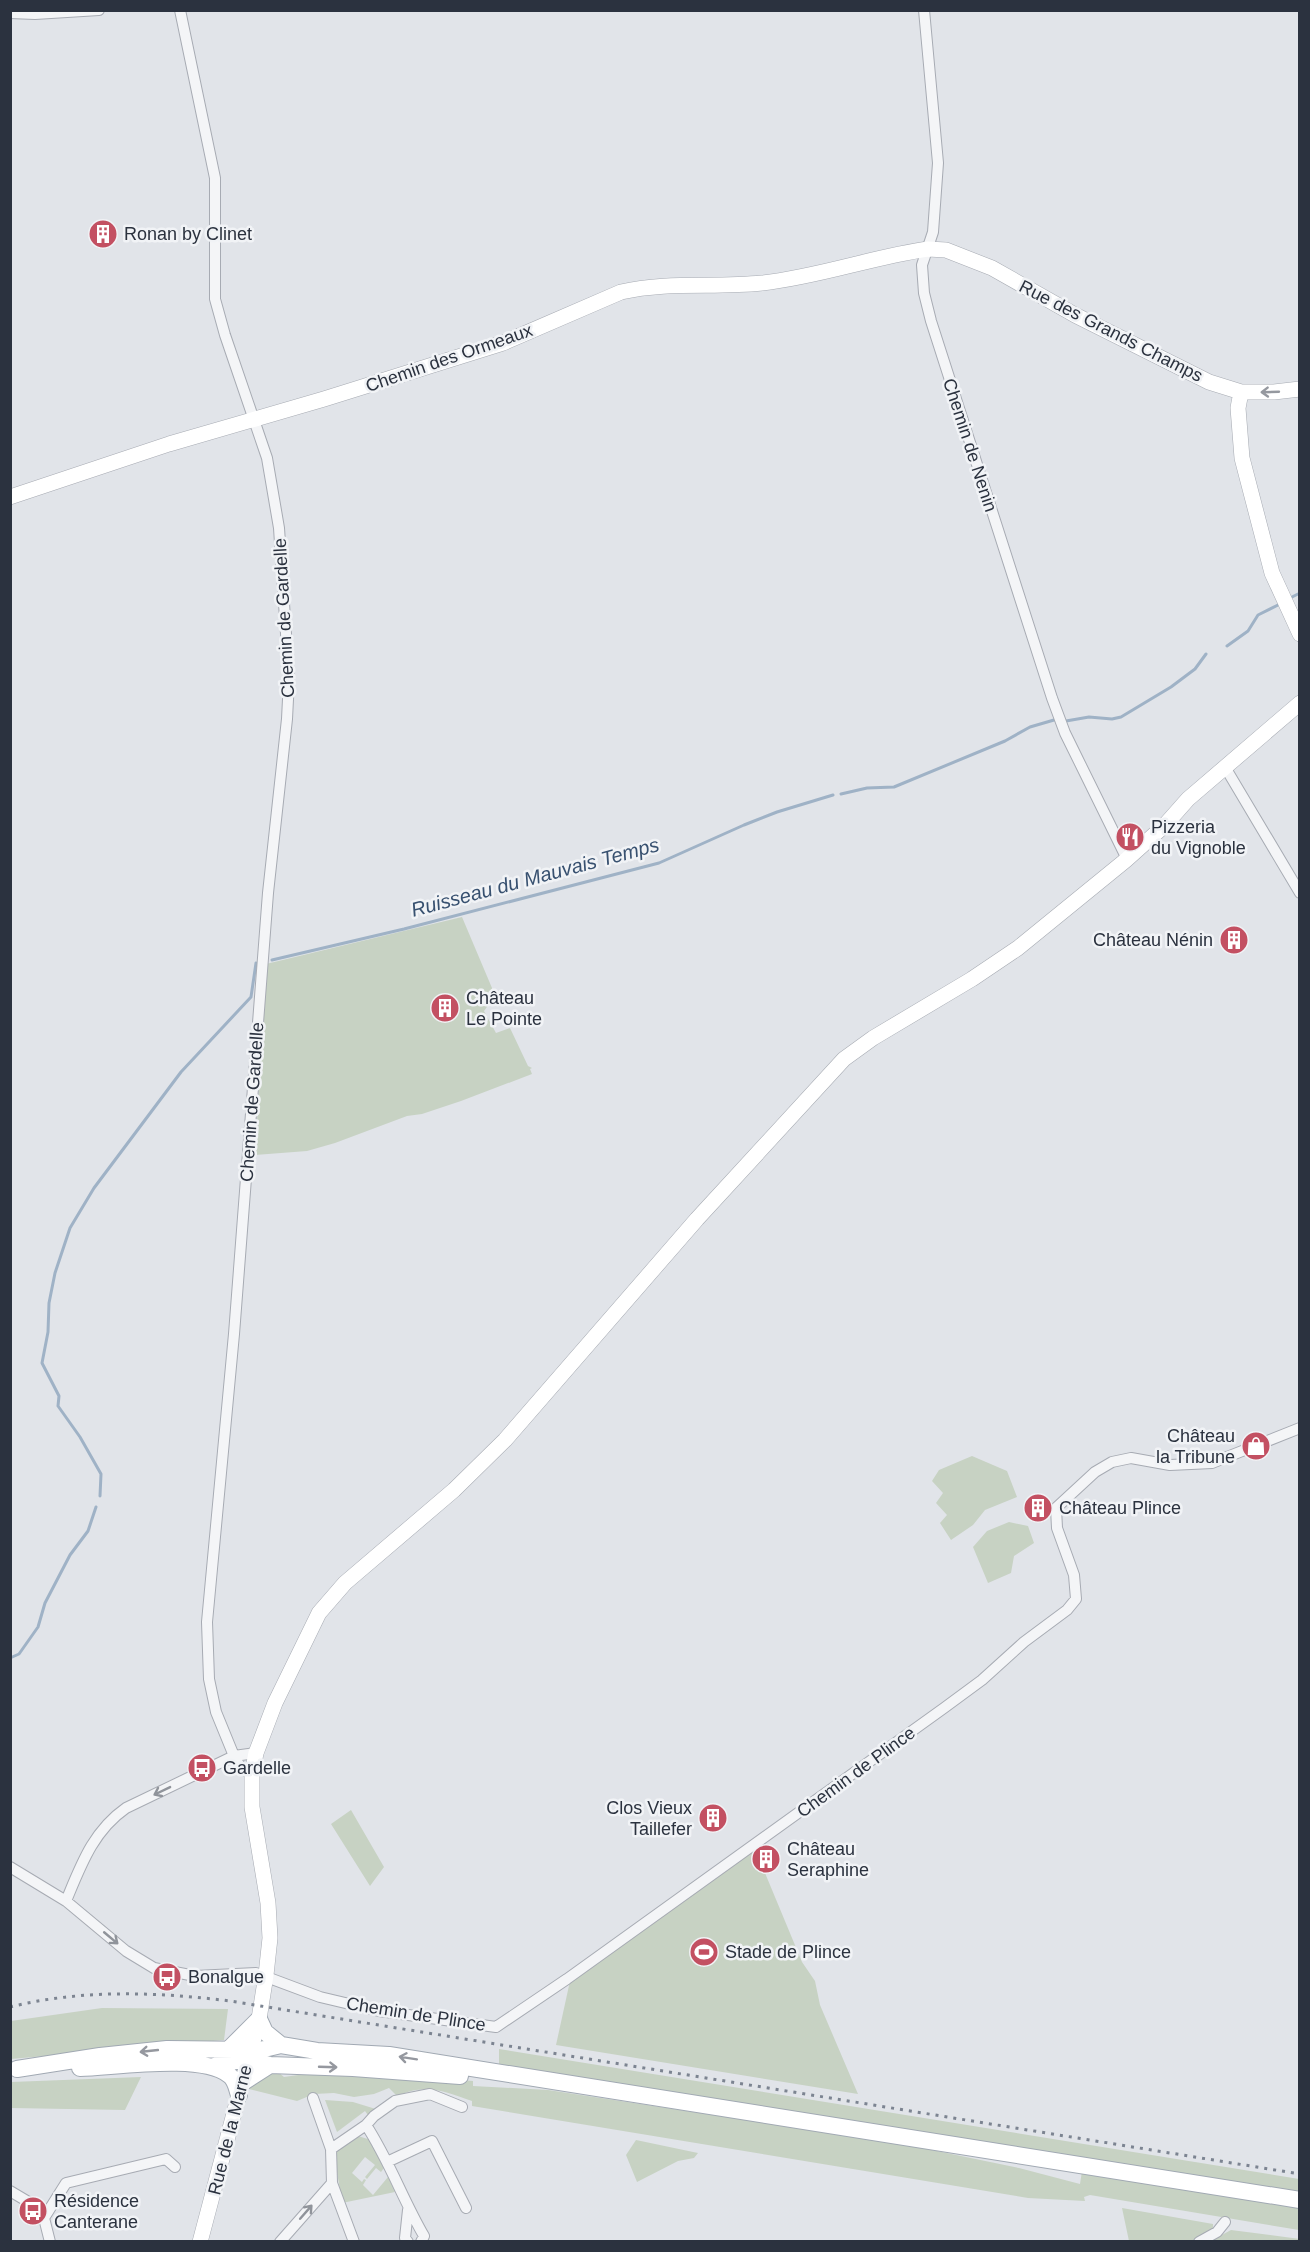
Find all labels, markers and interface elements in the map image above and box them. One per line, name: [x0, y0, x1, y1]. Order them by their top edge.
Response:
building icon: Ronan by Clinet: [87, 218, 119, 250]
place label: Ronan by Clinet: [124, 224, 252, 244]
street label: Rue des Grands Champs: [1016, 276, 1206, 386]
street label: Chemin des Ormeaux: [363, 320, 535, 396]
street label: Chemin de Nenin: [939, 376, 1001, 514]
one-way arrow: [1261, 386, 1281, 398]
street label: Chemin de Gardelle: [270, 538, 298, 698]
place label: Pizzeria du Vignoble: [1151, 817, 1246, 858]
restaurant icon: Pizzeria du Vignoble: [1114, 821, 1146, 853]
water label: Ruisseau du Mauvais Temps: [408, 833, 662, 921]
building icon: Château Nénin: [1218, 924, 1250, 956]
place label: Château Nénin: [1093, 930, 1213, 950]
place label: Château Le Pointe: [466, 988, 542, 1029]
building icon: Château Le Pointe: [429, 992, 461, 1024]
street label: Chemin de Gardelle: [236, 1021, 268, 1183]
place label: Château la Tribune: [1156, 1426, 1235, 1467]
shop icon: Château la Tribune: [1240, 1430, 1272, 1462]
building icon: Château Plince: [1022, 1492, 1054, 1524]
place label: Château Plince: [1059, 1498, 1181, 1518]
street label: Chemin de Plince: [793, 1722, 919, 1822]
bus stop icon: Gardelle: [186, 1752, 218, 1784]
place label: Gardelle: [223, 1758, 291, 1778]
one-way arrow: [154, 1785, 172, 1797]
place label: Clos Vieux Taillefer: [606, 1798, 692, 1839]
building icon: Clos Vieux Taillefer: [697, 1802, 729, 1834]
place label: Château Seraphine: [787, 1839, 869, 1880]
building icon: Château Seraphine: [750, 1843, 782, 1875]
one-way arrow: [103, 1932, 119, 1945]
sports icon: Stade de Plince: [688, 1936, 720, 1968]
place label: Stade de Plince: [725, 1942, 851, 1962]
bus stop icon: Bonalgue: [151, 1961, 183, 1993]
place label: Bonalgue: [188, 1967, 264, 1987]
street label: Chemin de Plince: [345, 1993, 487, 2035]
one-way arrow: [140, 2046, 160, 2057]
one-way arrow: [398, 2052, 418, 2063]
one-way arrow: [318, 2062, 338, 2073]
street label: Rue de la Marne: [204, 2063, 256, 2197]
place label: Résidence Canterane: [54, 2191, 139, 2232]
bus stop icon: Résidence Canterane: [17, 2195, 49, 2227]
one-way arrow: [299, 2205, 313, 2220]

